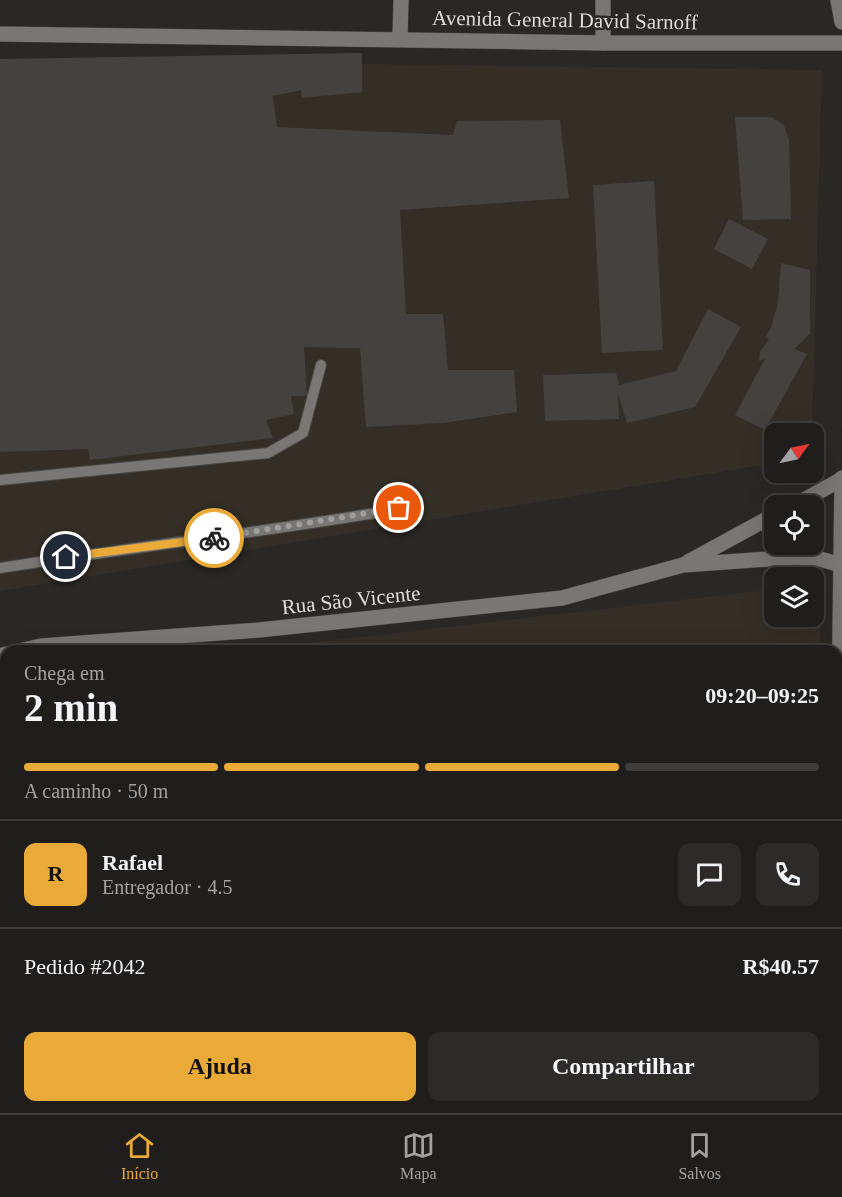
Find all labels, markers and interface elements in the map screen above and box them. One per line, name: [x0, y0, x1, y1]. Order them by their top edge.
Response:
street label: Avenida General David Sarnoff: [432, 6, 698, 34]
north arrow: [764, 423, 824, 483]
map controls: [764, 423, 824, 627]
pin: [373, 482, 424, 533]
icon: bag: [382, 491, 415, 524]
button: locate: [764, 495, 824, 555]
courier: [184, 508, 244, 568]
icon: bike: [198, 522, 231, 555]
pin: [40, 531, 91, 582]
icon: home: [49, 540, 82, 573]
button: layers: [764, 567, 824, 627]
street label: Rua São Vicente: [280, 581, 422, 619]
text: Chega em: [24, 662, 105, 684]
text: 09:20–09:25: [705, 683, 819, 708]
text: 2 min: [24, 686, 118, 729]
text: A caminho · 50 m: [24, 780, 168, 802]
button: chat: [678, 843, 741, 906]
button: phone: [756, 843, 819, 906]
text: Rafael: [102, 850, 163, 875]
text: R: [48, 861, 63, 886]
text: Entregador · 4.5: [102, 876, 233, 898]
text: Pedido #2042: [24, 954, 146, 979]
text: R$40.57: [743, 954, 819, 979]
button: Ajuda: [24, 1032, 416, 1101]
button: Compartilhar: [428, 1032, 819, 1101]
tab: Início: [121, 1129, 158, 1183]
tab: Mapa: [400, 1129, 437, 1183]
tab: Salvos: [678, 1129, 721, 1183]

